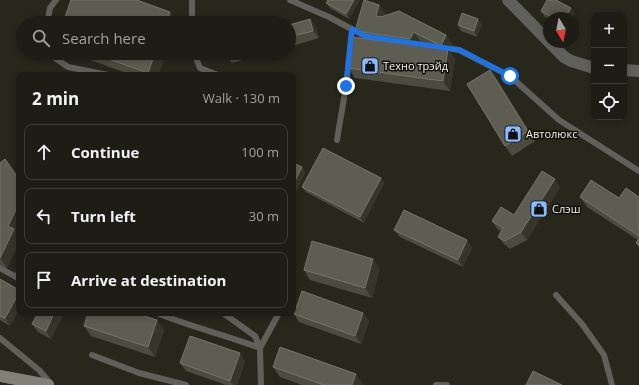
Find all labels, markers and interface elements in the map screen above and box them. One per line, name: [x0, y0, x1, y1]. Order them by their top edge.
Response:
north arrow: [543, 12, 579, 48]
map controls: [591, 12, 627, 120]
button: +: [591, 12, 627, 48]
search box: [16, 16, 296, 60]
icon: search: [30, 27, 52, 49]
text: Search here: [62, 28, 146, 48]
button: −: [591, 48, 627, 84]
shop icon: Техно трэйд: [360, 56, 380, 76]
place label: Техно трэйд: [383, 58, 449, 73]
route start: [501, 67, 519, 85]
route end: [337, 77, 355, 95]
button: locate: [591, 84, 627, 120]
text: 2 min: [32, 87, 79, 110]
text: Walk · 130 m: [203, 89, 280, 107]
shop icon: Автолюкс: [503, 124, 523, 144]
place label: Автолюкс: [526, 126, 577, 141]
icon: ahead: [33, 141, 55, 163]
text: Continue: [71, 142, 139, 162]
text: 100 m: [241, 143, 279, 161]
shop icon: Слэш: [529, 199, 549, 219]
place label: Слэш: [552, 201, 580, 216]
icon: left: [33, 205, 55, 227]
text: Turn left: [71, 206, 136, 226]
text: 30 m: [249, 207, 279, 225]
icon: arrive: [33, 269, 55, 291]
text: Arrive at destination: [71, 270, 226, 290]

